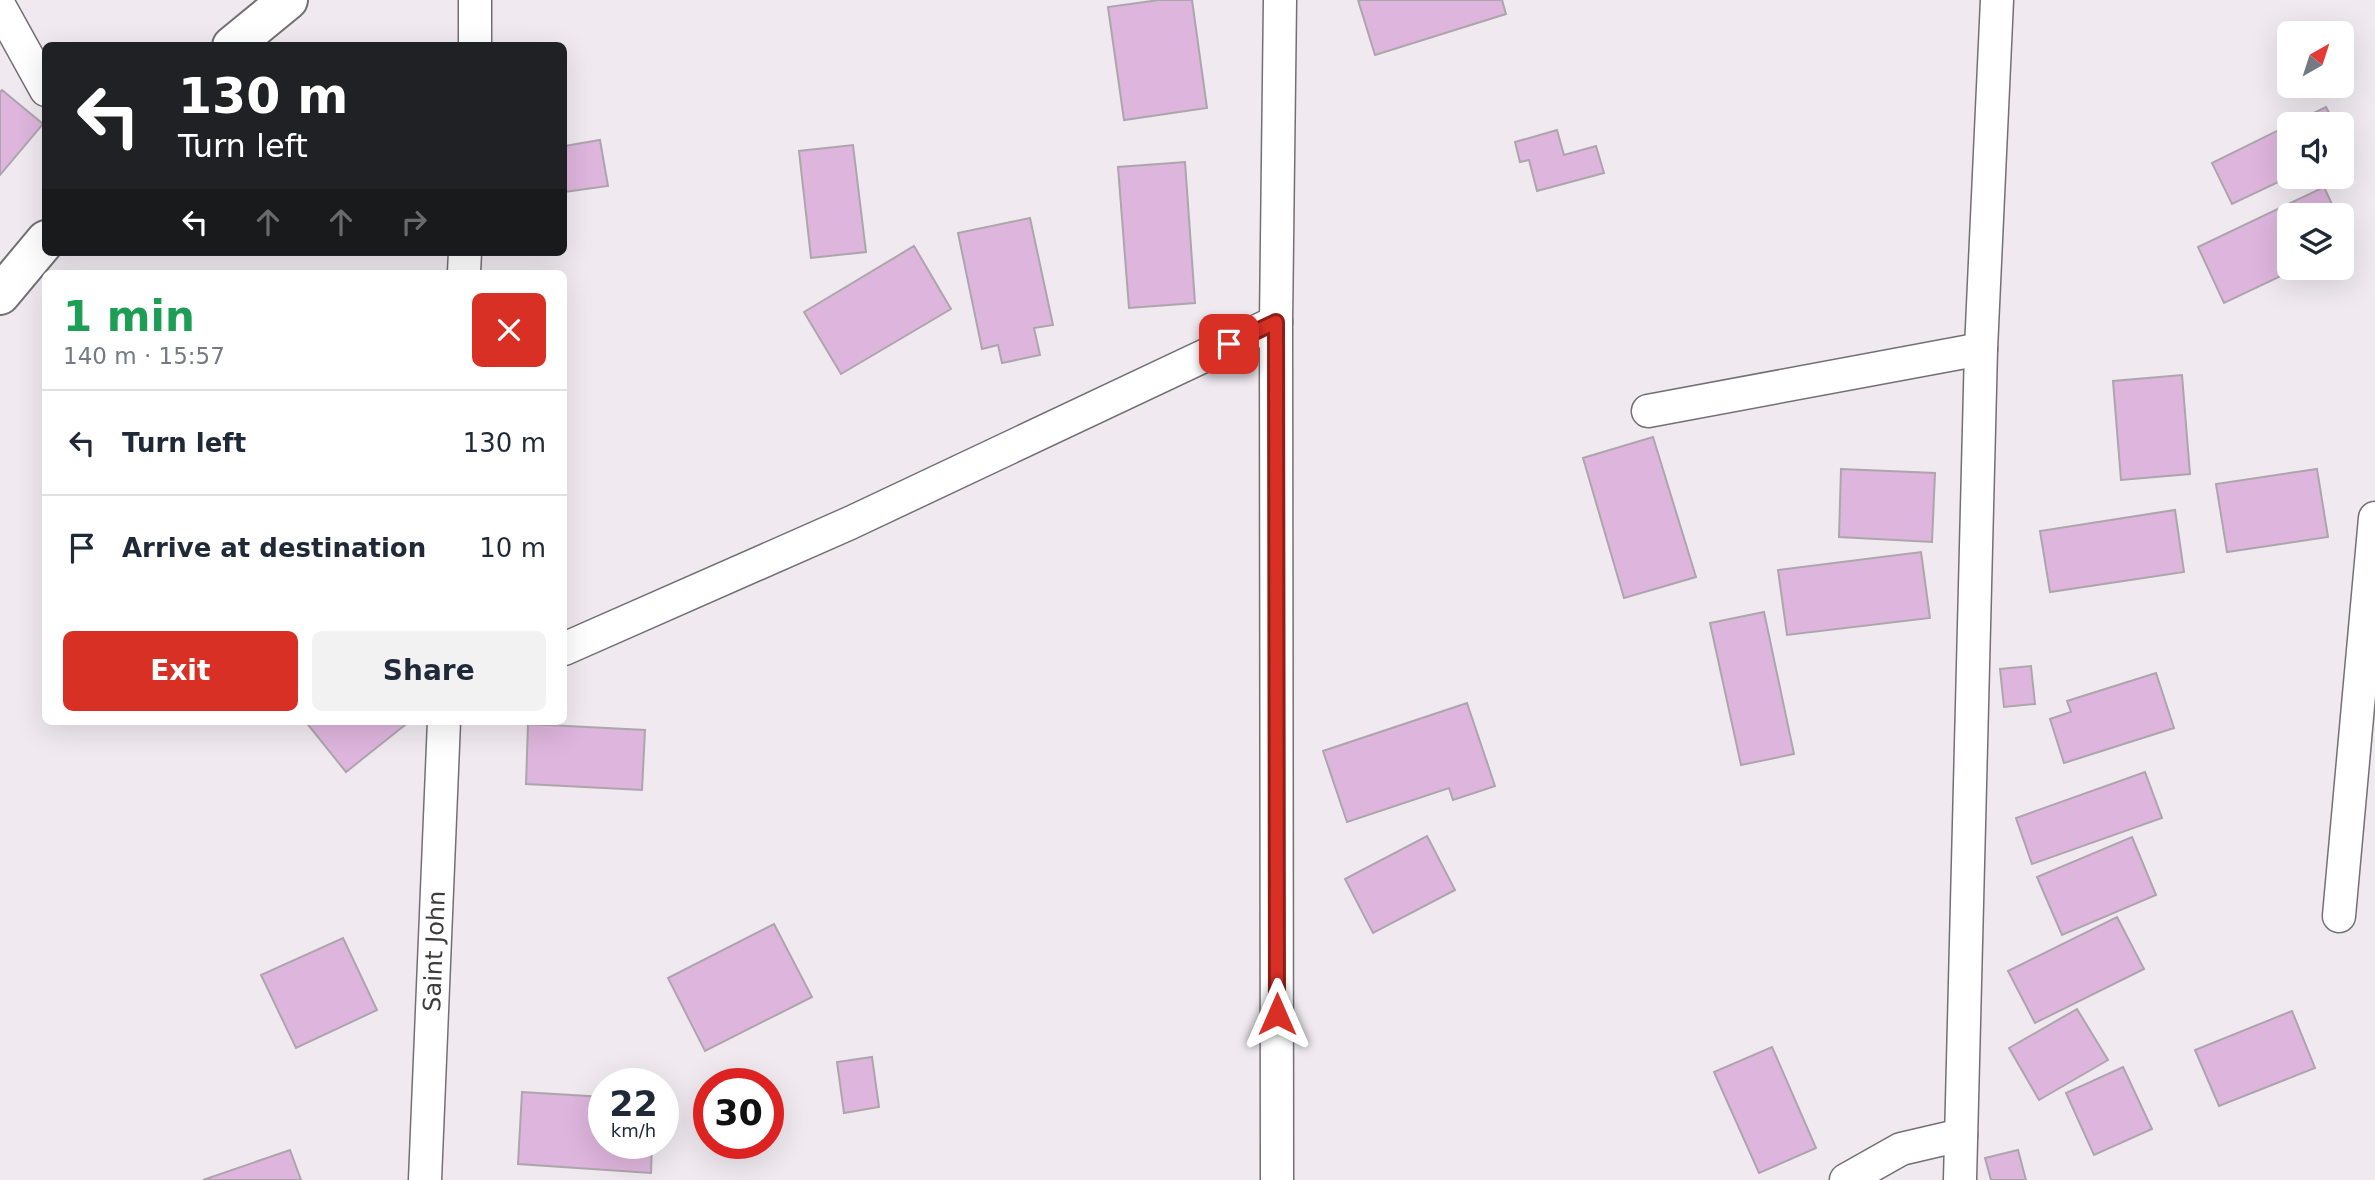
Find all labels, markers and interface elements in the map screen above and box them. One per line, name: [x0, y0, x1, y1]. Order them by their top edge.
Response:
north arrow: [2277, 21, 2354, 98]
map controls: [2277, 21, 2354, 280]
text: 130 m: [178, 68, 348, 125]
icon: left: [63, 70, 154, 161]
button: sound: [2277, 112, 2354, 189]
text: Turn left: [178, 127, 308, 165]
icon: left: [176, 203, 214, 241]
icon: ahead: [249, 203, 287, 241]
icon: ahead: [322, 203, 360, 241]
icon: right: [395, 203, 433, 241]
button: layers: [2277, 203, 2354, 280]
text: 1 min: [63, 292, 195, 341]
button: close: [472, 293, 546, 367]
pin: [1199, 314, 1259, 374]
icon: arrive: [1210, 325, 1248, 363]
text: 140 m · 15:57: [63, 343, 225, 369]
icon: left: [63, 424, 101, 462]
text: Turn left: [122, 428, 246, 458]
text: 130 m: [463, 428, 546, 458]
icon: arrive: [63, 529, 101, 567]
text: Arrive at destination: [122, 533, 426, 563]
text: 10 m: [479, 533, 546, 563]
button: Exit: [63, 631, 298, 711]
button: Share: [312, 631, 546, 711]
street label: Saint John: [418, 890, 451, 1012]
position arrow: [1240, 977, 1314, 1051]
speed limit sign: 30: [693, 1068, 784, 1159]
text: 22: [609, 1084, 658, 1124]
text: km/h: [611, 1120, 656, 1141]

